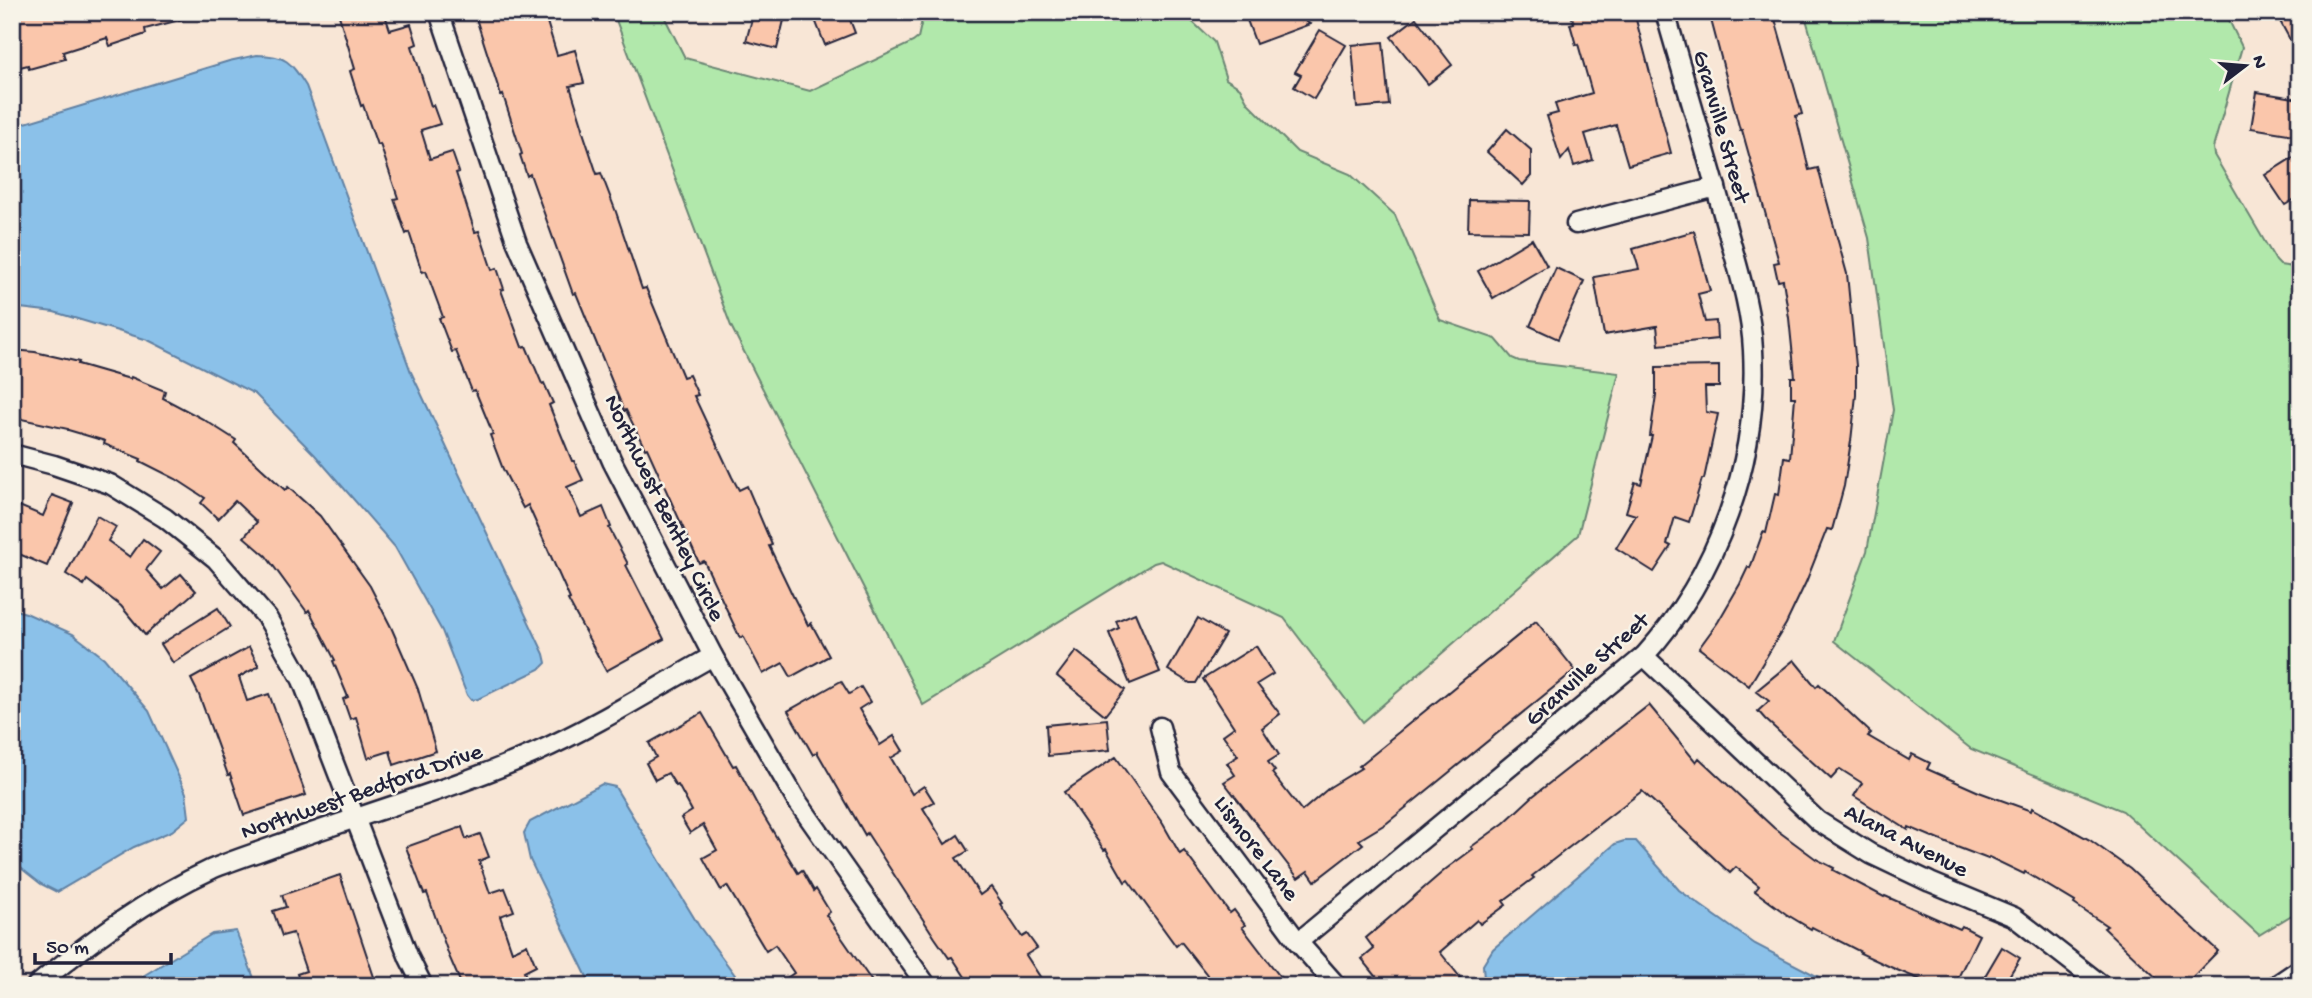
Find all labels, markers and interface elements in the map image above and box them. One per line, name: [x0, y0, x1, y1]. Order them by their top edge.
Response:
north arrow: [2210, 32, 2280, 102]
street label: Granville Street: [1684, 48, 1756, 208]
text: N: [2245, 53, 2271, 71]
street label: Northwest Bentley Circle: [595, 391, 731, 627]
street label: Granville Street: [1520, 606, 1658, 734]
street label: Northwest Bedford Drive: [237, 738, 487, 848]
street label: Lismore Lane: [1206, 791, 1305, 908]
street label: Alana Avenue: [1839, 798, 1973, 886]
scale bar: [35, 921, 172, 965]
text: 50 m: [46, 937, 89, 962]

